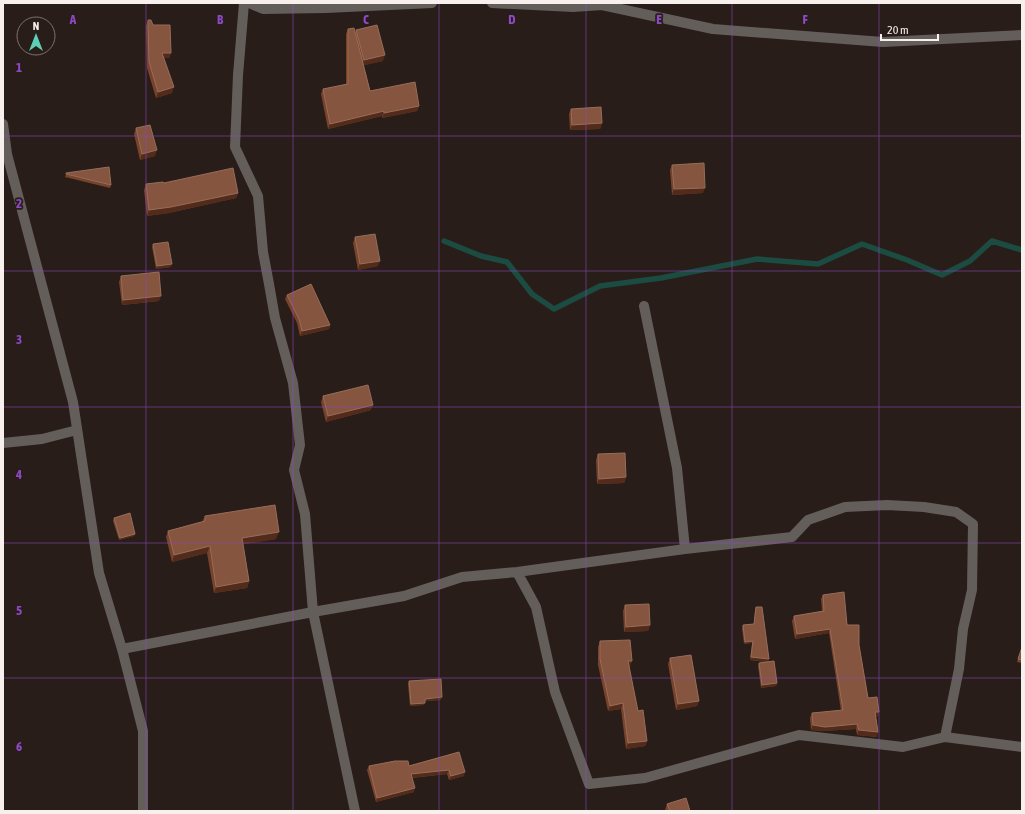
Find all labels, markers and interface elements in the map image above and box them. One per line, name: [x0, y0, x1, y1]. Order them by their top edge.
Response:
text: A: [69, 12, 77, 27]
text: B: [217, 12, 224, 27]
text: C: [363, 12, 369, 27]
text: D: [508, 12, 516, 27]
text: E: [656, 12, 662, 27]
text: F: [802, 12, 808, 27]
north arrow: [16, 16, 56, 56]
scale bar: [881, 16, 938, 42]
text: N: [33, 20, 39, 32]
text: 20 m: [887, 23, 909, 37]
text: 1: [16, 60, 22, 75]
text: 2: [16, 196, 22, 211]
text: 3: [16, 332, 22, 347]
text: 4: [15, 467, 22, 482]
text: 5: [16, 603, 22, 618]
text: 6: [16, 739, 22, 754]

